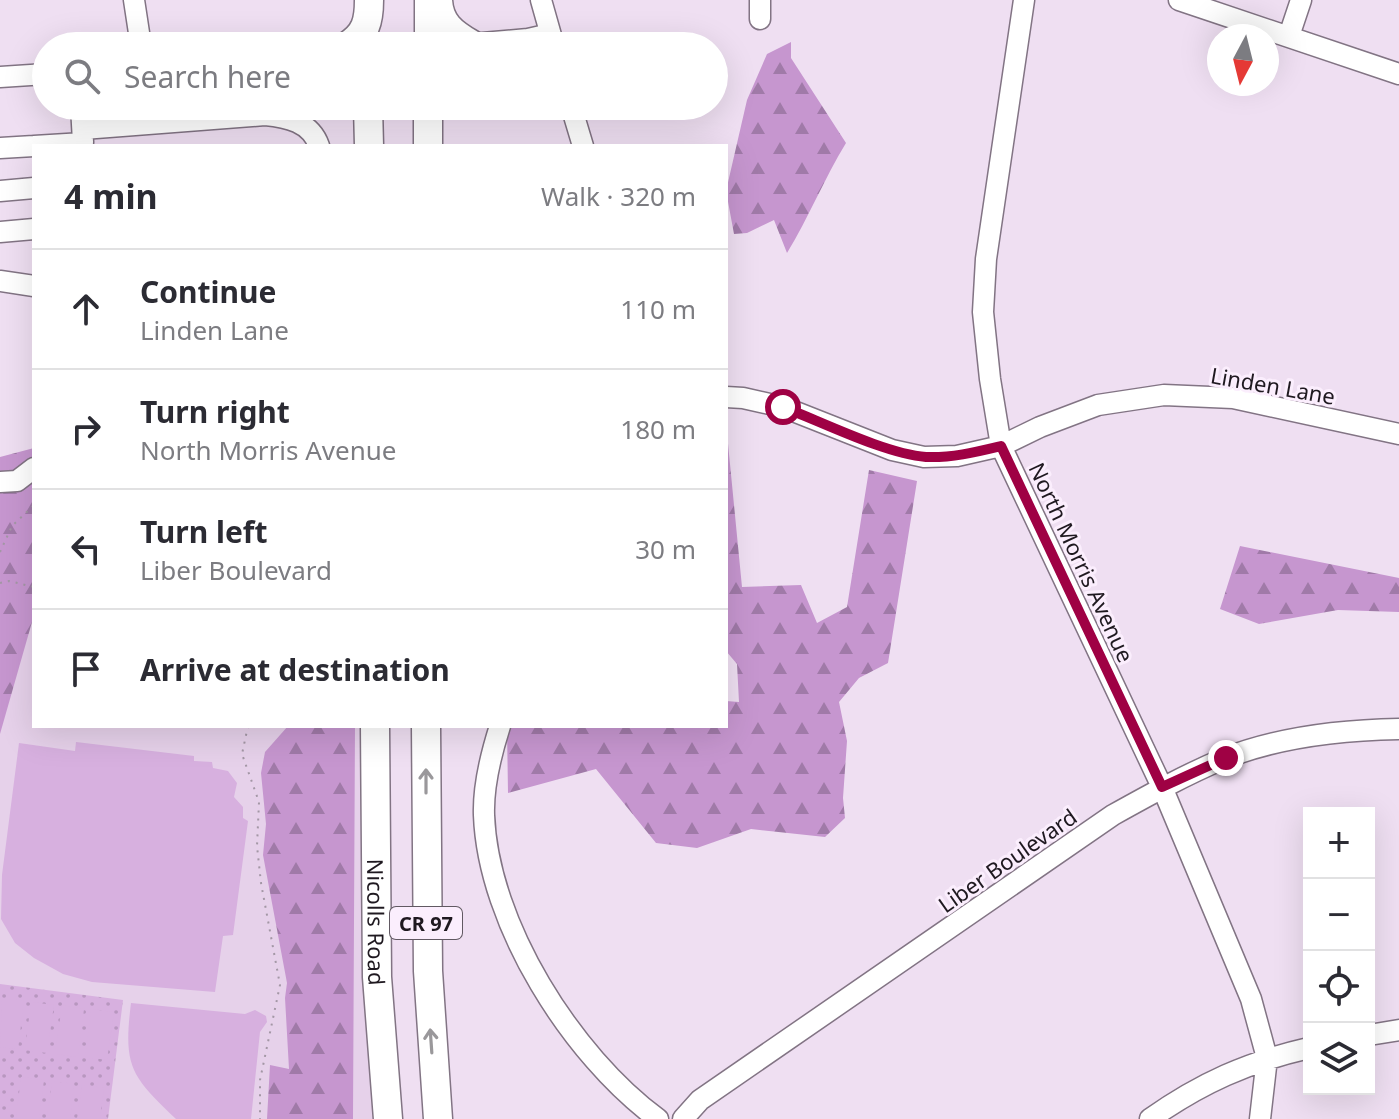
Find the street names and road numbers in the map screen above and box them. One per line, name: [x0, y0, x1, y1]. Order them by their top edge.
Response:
street label: Linden Lane: [1208, 359, 1338, 411]
street label: North Morris Avenue: [1023, 457, 1141, 667]
street label: Liber Boulevard: [932, 801, 1082, 919]
street label: Nicolls Road: [361, 858, 393, 987]
road number: CR 97: [390, 907, 462, 939]

